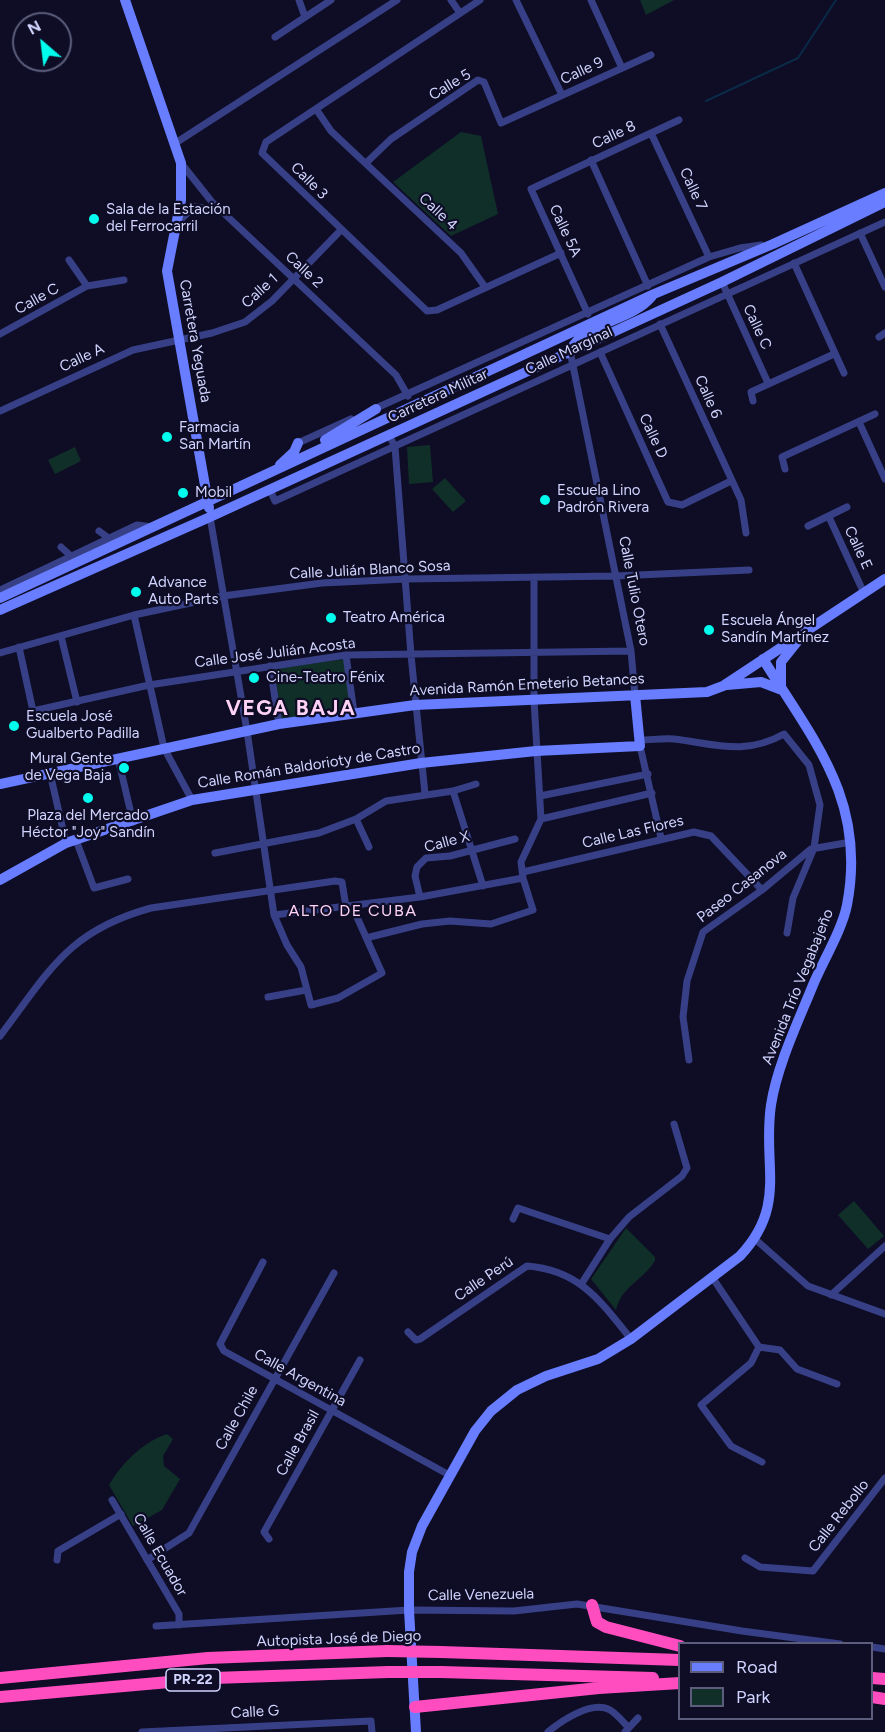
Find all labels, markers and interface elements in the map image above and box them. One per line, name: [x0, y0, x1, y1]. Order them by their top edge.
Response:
north arrow: [12, 12, 72, 72]
text: N: [24, 16, 44, 39]
street label: Calle 9: [558, 53, 606, 89]
street label: Calle 5: [426, 66, 474, 104]
street label: Calle 8: [589, 117, 639, 153]
street label: Calle 3: [287, 159, 331, 203]
street label: Calle 7: [675, 165, 711, 213]
street label: Calle 4: [415, 190, 461, 234]
place label: Sala de la Estación del Ferrocarril: [106, 201, 231, 236]
street label: Calle 5A: [545, 202, 585, 260]
marker: Sala de la Estación del Ferrocarril: [87, 212, 101, 226]
street label: Calle 2: [281, 248, 327, 292]
street label: Calle 1: [238, 270, 282, 312]
street label: Carretera Yeguada: [175, 278, 215, 404]
street label: Calle C: [12, 280, 62, 318]
street label: Calle C: [739, 302, 775, 352]
street label: Calle Marginal: [523, 323, 615, 379]
street label: Calle A: [57, 340, 107, 376]
street label: Carretera Militar: [385, 365, 491, 427]
street label: Calle 6: [691, 373, 725, 421]
street label: Calle D: [635, 411, 671, 461]
place label: Farmacia San Martín: [179, 419, 251, 454]
marker: Farmacia San Martín: [160, 430, 174, 444]
place label: Escuela Lino Padrón Rivera: [557, 482, 649, 517]
place label: Mobil: [195, 484, 232, 502]
marker: Mobil: [176, 486, 190, 500]
marker: Escuela Lino Padrón Rivera: [538, 493, 552, 507]
street label: Calle E: [840, 523, 876, 573]
street label: Calle Tulio Otero: [615, 535, 653, 647]
street label: Calle Julián Blanco Sosa: [289, 557, 451, 583]
place label: Advance Auto Parts: [148, 574, 218, 609]
marker: Advance Auto Parts: [129, 585, 143, 599]
place label: Teatro América: [343, 609, 445, 627]
marker: Teatro América: [324, 611, 338, 625]
place label: Escuela Ángel Sandín Martínez: [721, 612, 829, 647]
marker: Escuela Ángel Sandín Martínez: [702, 623, 716, 637]
street label: Calle José Julián Acosta: [194, 634, 356, 672]
place label: Cine-Teatro Fénix: [266, 669, 385, 687]
street label: Avenida Ramón Emeterio Betances: [409, 670, 645, 700]
marker: Cine-Teatro Fénix: [247, 671, 261, 685]
district label: VEGA BAJA: [226, 696, 356, 722]
place label: Escuela José Gualberto Padilla: [26, 708, 140, 743]
marker: Escuela José Gualberto Padilla: [7, 719, 21, 733]
street label: Calle Román Baldorioty de Castro: [196, 739, 422, 793]
place label: Mural Gente de Vega Baja: [25, 750, 112, 785]
marker: Mural Gente de Vega Baja: [117, 761, 131, 775]
marker: Plaza del Mercado Héctor "Joy" Sandín: [81, 791, 95, 805]
place label: Plaza del Mercado Héctor "Joy" Sandín: [21, 807, 155, 842]
street label: Calle Las Flores: [581, 812, 685, 852]
street label: Calle X: [422, 827, 472, 857]
street label: Paseo Casanova: [694, 845, 790, 927]
district label: ALTO DE CUBA: [288, 901, 418, 921]
street label: Avenida Trío Vegabajeño: [758, 906, 838, 1068]
street label: Calle Perú: [451, 1253, 517, 1305]
street label: Calle Argentina: [251, 1345, 349, 1411]
street label: Calle Chile: [212, 1383, 262, 1453]
street label: Calle Brasil: [273, 1407, 323, 1479]
street label: Calle Rebollo: [805, 1476, 873, 1556]
street label: Calle Ecuador: [129, 1510, 191, 1600]
street label: Calle Venezuela: [428, 1585, 534, 1605]
street label: Autopista José de Diego: [256, 1627, 422, 1651]
legend: [678, 1642, 873, 1720]
text: Road: [736, 1656, 777, 1678]
road number: PR-22: [166, 1669, 220, 1691]
text: Park: [736, 1686, 770, 1708]
street label: Calle G: [230, 1702, 280, 1722]

